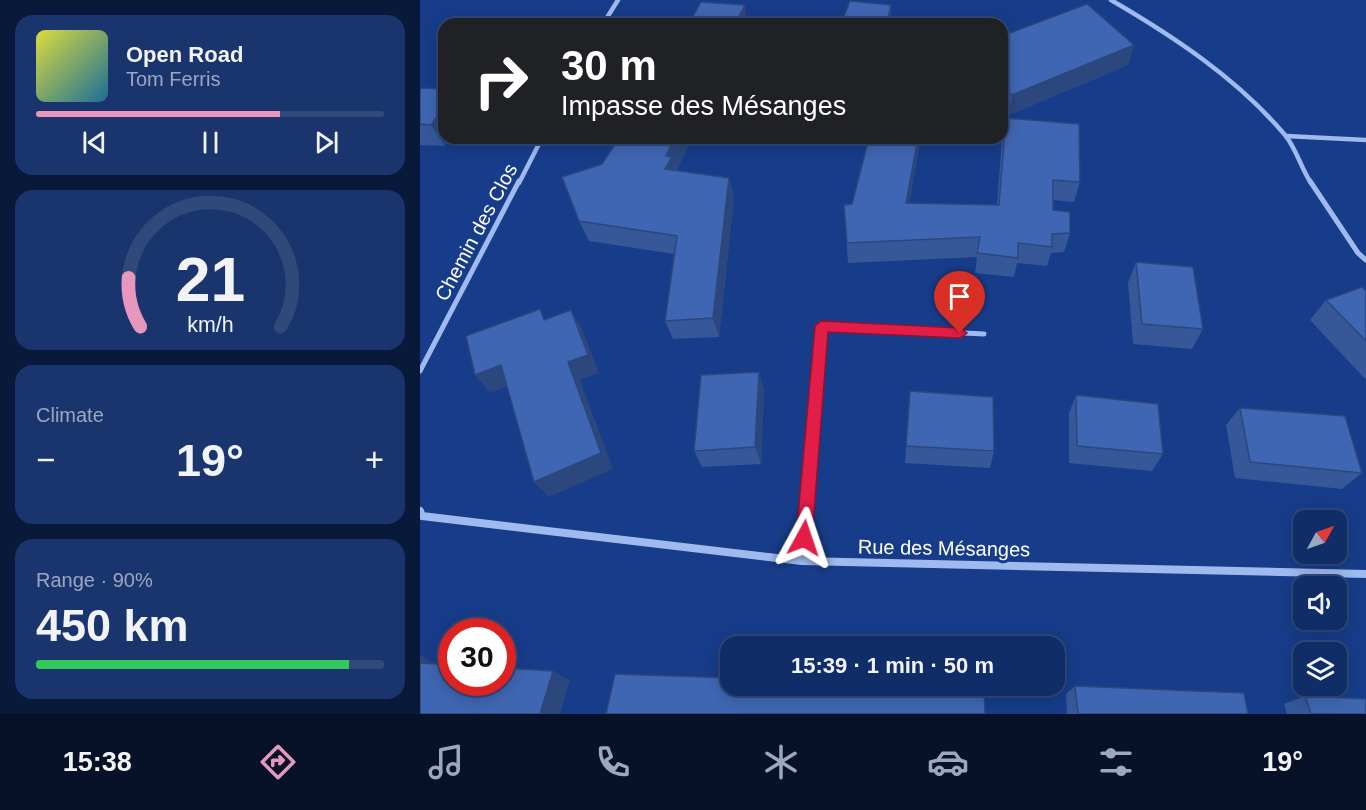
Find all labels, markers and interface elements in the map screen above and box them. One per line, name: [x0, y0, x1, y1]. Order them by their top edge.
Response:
text: Open Road: [126, 42, 243, 67]
icon: right: [462, 42, 540, 120]
text: 30 m: [561, 42, 657, 89]
text: Tom Ferris: [126, 68, 220, 90]
text: Impasse des Mésanges: [561, 91, 846, 121]
icon: previous: [78, 126, 111, 159]
icon: pause: [194, 126, 227, 159]
icon: next: [310, 126, 343, 159]
street label: Chemin des Clos: [431, 160, 521, 304]
text: 21: [175, 245, 245, 314]
pin: [934, 271, 985, 333]
icon: arrive: [943, 280, 976, 313]
text: km/h: [187, 313, 233, 337]
text: Climate: [36, 404, 104, 426]
text: 19°: [176, 435, 244, 486]
text: −: [36, 441, 55, 478]
text: +: [365, 441, 384, 478]
position arrow: [772, 506, 836, 570]
north arrow: [1293, 510, 1347, 564]
map controls: [1293, 510, 1347, 696]
street label: Rue des Mésanges: [858, 535, 1030, 561]
text: Range · 90%: [36, 569, 153, 591]
button: sound: [1293, 576, 1347, 630]
text: 450 km: [36, 600, 189, 651]
speed limit sign: 30: [438, 618, 516, 696]
button: layers: [1293, 642, 1347, 696]
text: 15:39 · 1 min · 50 m: [791, 653, 994, 678]
icon: directions: [257, 741, 299, 783]
icon: music: [425, 741, 467, 783]
icon: phone: [592, 741, 634, 783]
icon: climate: [760, 741, 802, 783]
icon: car: [927, 741, 969, 783]
icon: filters: [1095, 741, 1137, 783]
text: 15:38: [63, 747, 132, 777]
text: 19°: [1262, 747, 1303, 777]

